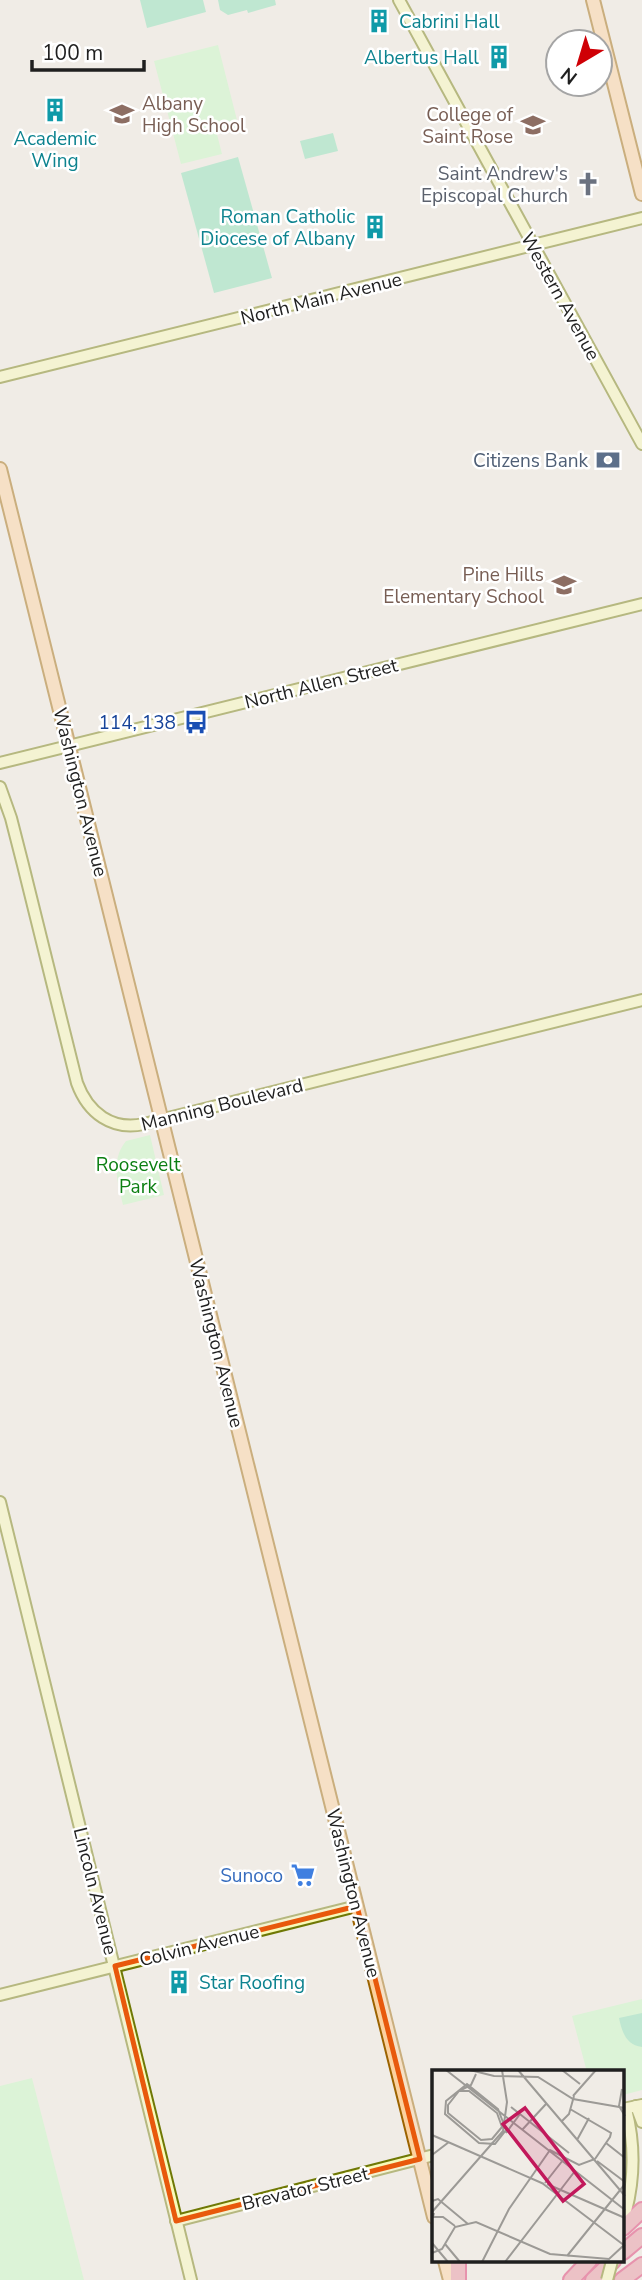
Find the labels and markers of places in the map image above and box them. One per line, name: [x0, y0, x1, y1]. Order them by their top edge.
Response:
building icon: Cabrini Hall: [365, 7, 393, 35]
place label: Cabrini Hall: [399, 9, 500, 35]
building icon: Albertus Hall: [485, 43, 513, 71]
place label: Albertus Hall: [364, 45, 479, 71]
place label: Albany High School: [142, 91, 246, 139]
building icon: Academic Wing: [41, 96, 69, 124]
school or university icon: Albany High School: [108, 100, 136, 128]
place label: College of Saint Rose: [422, 102, 514, 150]
school or university icon: College of Saint Rose: [519, 111, 547, 139]
place label: Academic Wing: [13, 126, 97, 174]
place label: Saint Andrew's Episcopal Church: [421, 161, 568, 209]
church icon: Saint Andrew's Episcopal Church: [574, 170, 602, 198]
place label: Roman Catholic Diocese of Albany: [200, 204, 355, 252]
building icon: Roman Catholic Diocese of Albany: [361, 213, 389, 241]
bank icon: Citizens Bank: [594, 446, 622, 474]
place label: Citizens Bank: [473, 448, 588, 474]
place label: Pine Hills Elementary School: [383, 562, 544, 610]
school or university icon: Pine Hills Elementary School: [550, 571, 578, 599]
bus stop icon: 114, 138: [182, 708, 210, 736]
place label: 114, 138: [98, 710, 176, 736]
supermarket icon: Sunoco: [289, 1861, 317, 1889]
place label: Sunoco: [220, 1863, 283, 1889]
building icon: Star Roofing: [165, 1968, 193, 1996]
place label: Star Roofing: [199, 1970, 305, 1996]

